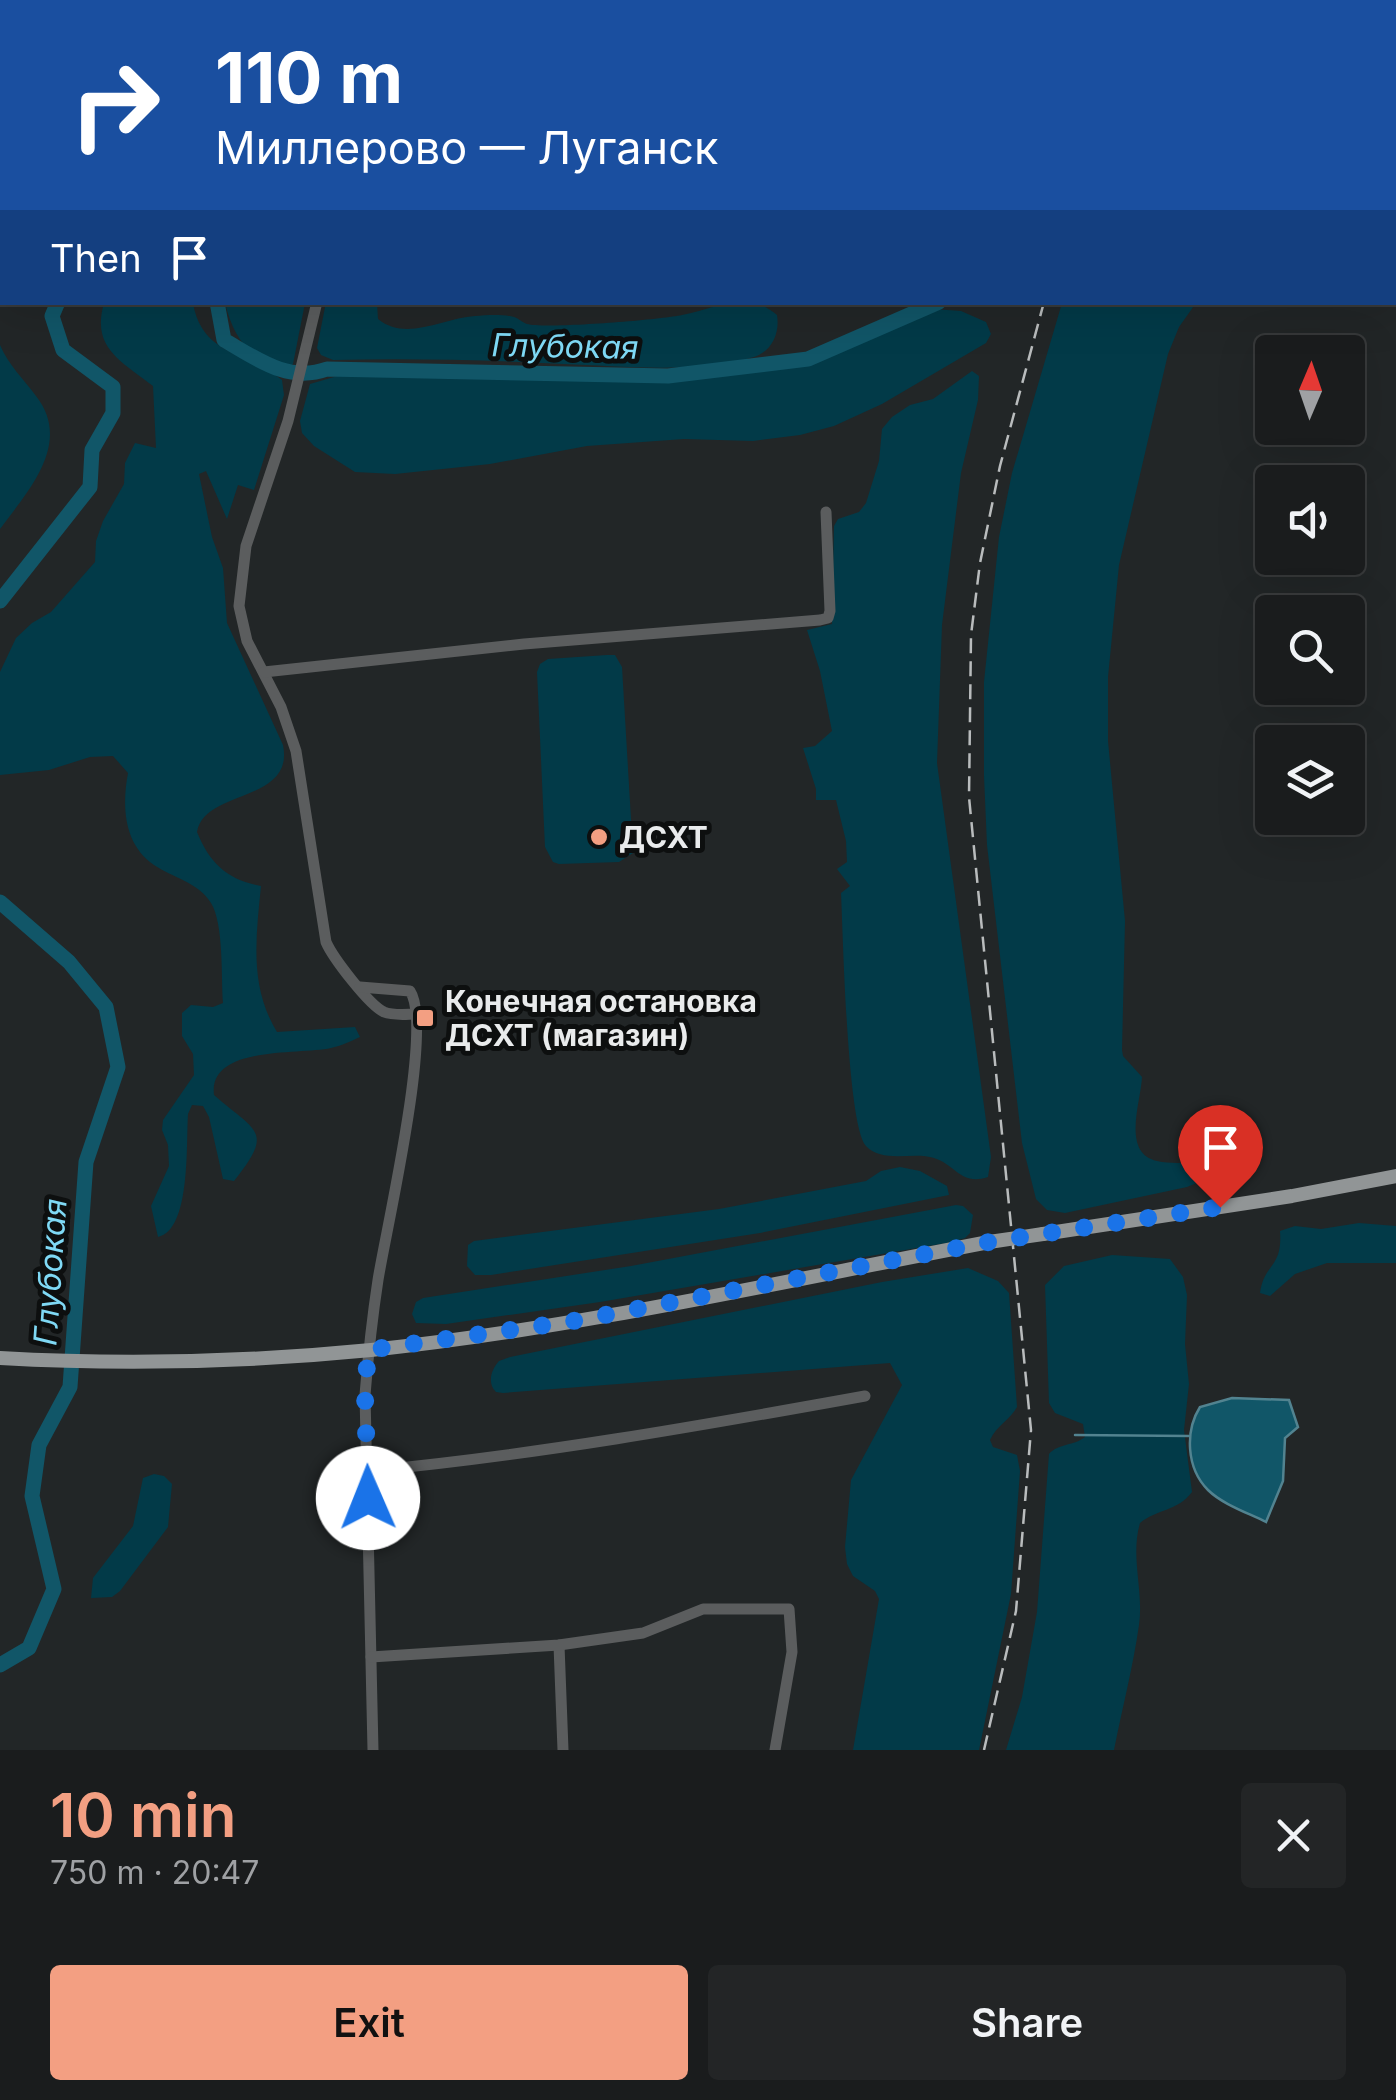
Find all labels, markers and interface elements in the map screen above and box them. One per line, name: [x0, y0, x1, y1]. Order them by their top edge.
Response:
text: 110 m: [215, 35, 403, 120]
icon: right: [50, 40, 180, 170]
text: Миллерово — Луганск: [215, 120, 718, 175]
icon: arrive: [162, 230, 217, 285]
text: Then: [50, 235, 142, 281]
water label: Глубокая: [491, 325, 639, 367]
north arrow: [1255, 335, 1365, 445]
map controls: [1255, 335, 1365, 835]
button: sound: [1255, 465, 1365, 575]
button: search: [1255, 595, 1365, 705]
button: layers: [1255, 725, 1365, 835]
place label: ДСХТ: [619, 819, 708, 855]
marker: ДСХТ: [588, 826, 610, 848]
place label: Конечная остановка ДСХТ (магазин): [445, 983, 757, 1053]
marker: Конечная остановка ДСХТ (магазин): [414, 1007, 436, 1029]
pin: [1178, 1105, 1263, 1208]
icon: arrive: [1193, 1120, 1248, 1175]
water label: Глубокая: [25, 1197, 75, 1347]
position arrow: [316, 1446, 420, 1550]
text: 10 min: [50, 1779, 237, 1851]
button: close: [1241, 1783, 1346, 1888]
text: 750 m · 20:47: [50, 1853, 259, 1892]
button: Exit: [50, 1965, 688, 2080]
button: Share: [708, 1965, 1346, 2080]

